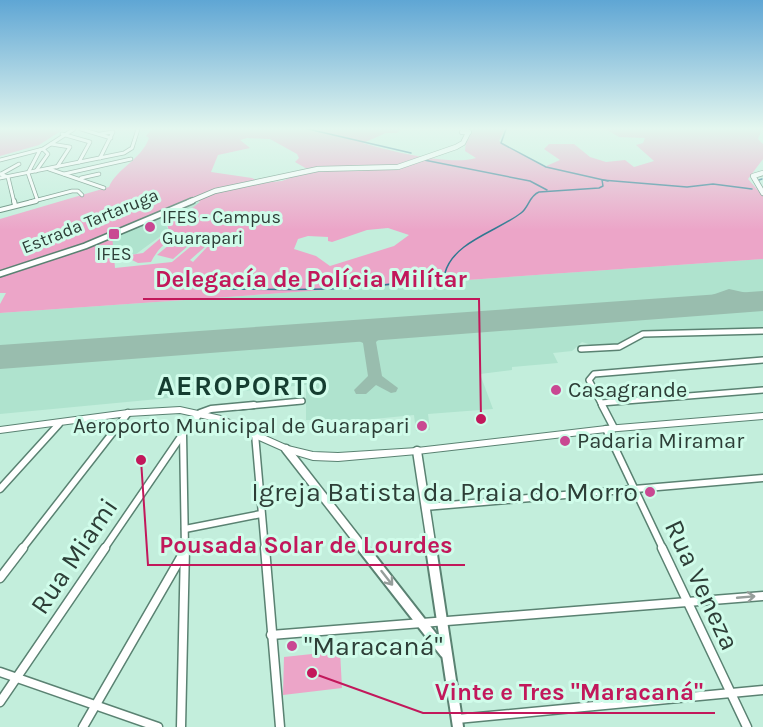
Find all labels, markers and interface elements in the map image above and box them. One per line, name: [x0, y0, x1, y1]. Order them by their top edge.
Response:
street label: Estrada Tartaruga: [18, 184, 162, 258]
place label: IFES - Campus Guarapari: [162, 206, 281, 249]
marker: IFES - Campus Guarapari: [143, 220, 157, 234]
marker: IFES: [107, 227, 121, 241]
place label: IFES: [96, 243, 132, 265]
callout: Delegacía de Polícia Milítar: [143, 257, 479, 299]
text: Delegacía de Polícia Milítar: [155, 265, 467, 293]
district label: AEROPORTO: [157, 369, 329, 402]
place label: Casagrande: [568, 377, 687, 403]
marker: Casagrande: [549, 383, 563, 397]
place label: Aeroporto Municipal de Guarapari: [73, 413, 410, 439]
marker: Aeroporto Municipal de Guarapari: [415, 419, 429, 433]
place label: Padaria Miramar: [577, 428, 744, 454]
marker: Padaria Miramar: [558, 434, 572, 448]
place label: Igreja Batista da Praia do Morro: [251, 476, 638, 508]
marker: Igreja Batista da Praia do Morro: [643, 485, 657, 499]
street label: Rua Miami: [23, 492, 125, 620]
street label: Rua Veneza: [658, 515, 746, 655]
callout: Pousada Solar de Lourdes: [148, 523, 465, 565]
text: Pousada Solar de Lourdes: [159, 531, 453, 559]
one-way arrow: [380, 570, 393, 586]
one-way arrow: [735, 591, 755, 602]
place label: "Maracaná": [304, 630, 443, 662]
marker: "Maracaná": [285, 639, 299, 653]
callout: Vinte e Tres "Maracaná": [423, 671, 715, 713]
text: Vinte e Tres "Maracaná": [435, 678, 703, 706]

